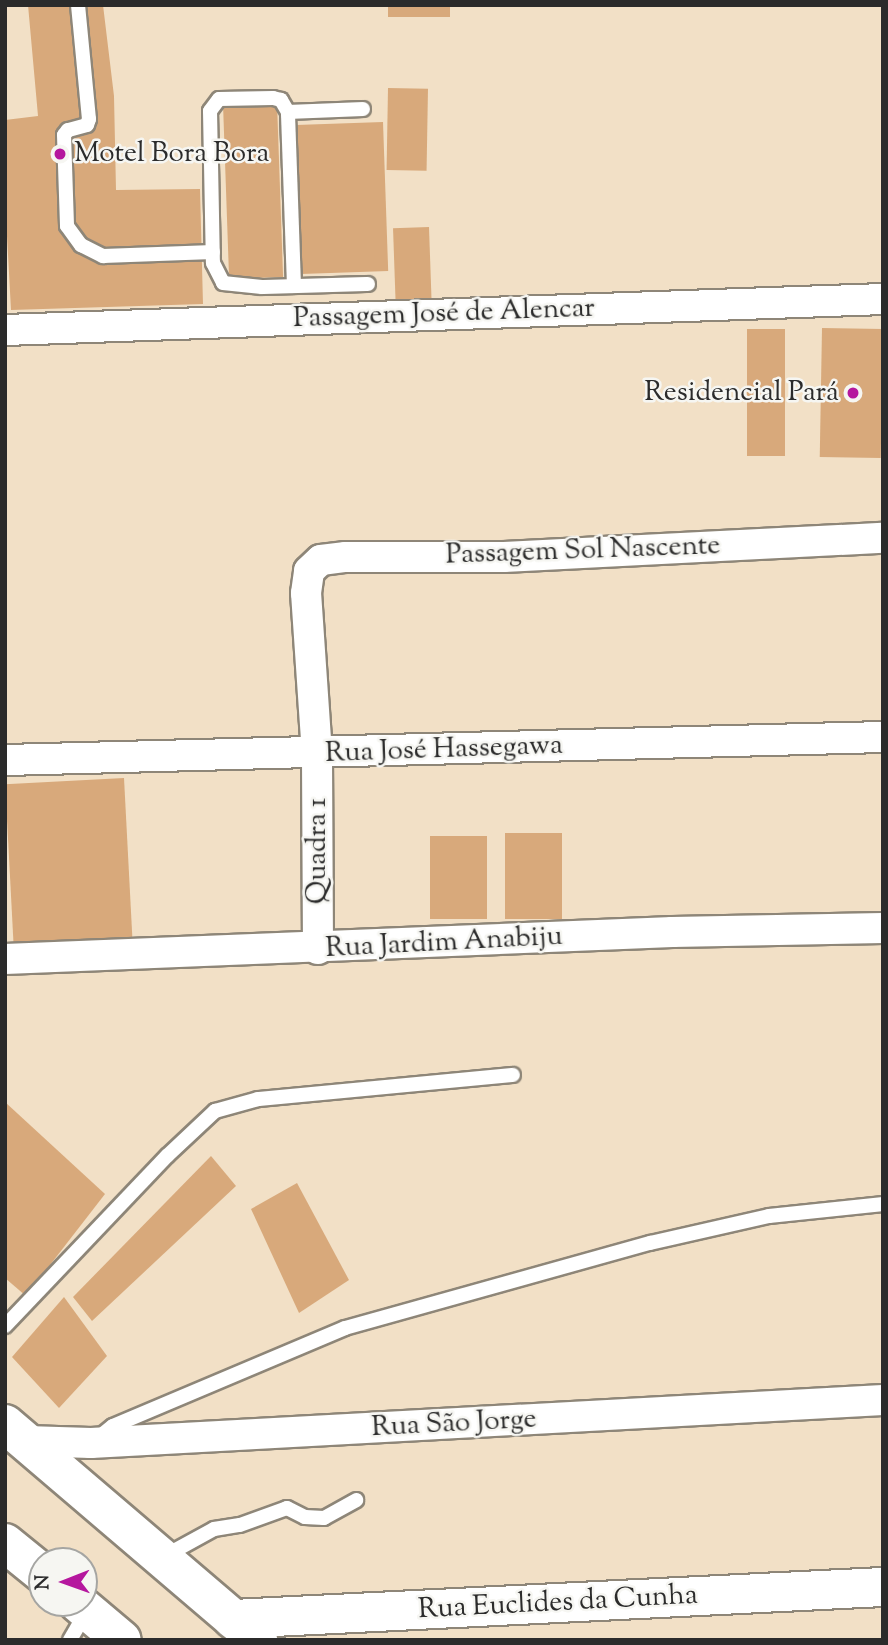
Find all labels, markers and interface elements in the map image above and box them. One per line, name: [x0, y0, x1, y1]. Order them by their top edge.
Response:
place label: Motel Bora Bora: [74, 137, 269, 171]
marker: Motel Bora Bora: [52, 146, 68, 162]
street label: Passagem José de Alencar: [293, 292, 595, 336]
place label: Residencial Pará: [644, 376, 839, 410]
marker: Residencial Pará: [845, 385, 861, 401]
street label: Passagem Sol Nascente: [445, 529, 721, 573]
street label: Rua José Hassegawa: [325, 729, 563, 771]
street label: Quadra 1: [301, 798, 335, 904]
street label: Rua Jardim Anabiju: [325, 920, 563, 966]
street label: Rua São Jorge: [371, 1403, 537, 1445]
north arrow: [28, 1547, 98, 1617]
text: N: [30, 1575, 57, 1590]
street label: Rua Euclides da Cunha: [417, 1579, 699, 1627]

